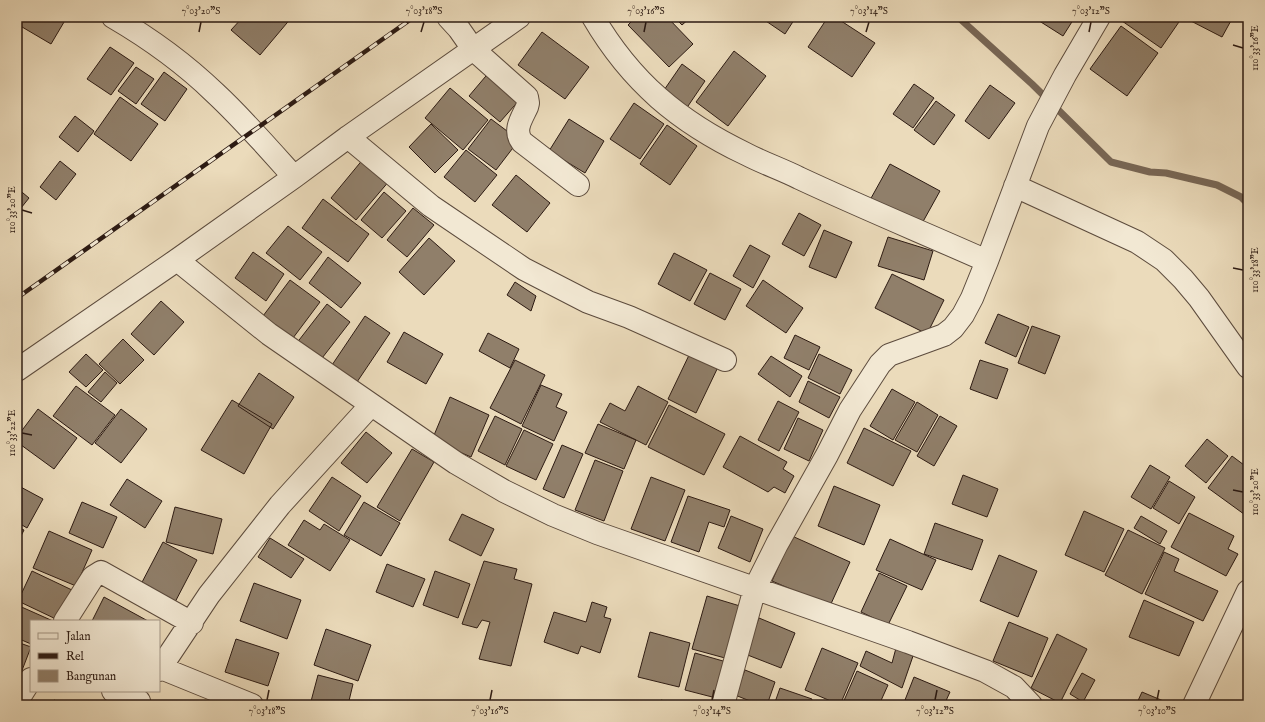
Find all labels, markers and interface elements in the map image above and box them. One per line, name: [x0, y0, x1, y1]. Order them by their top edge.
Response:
text: 7°03'20"S: [182, 5, 220, 18]
text: 7°03'18"S: [406, 5, 443, 18]
text: 7°03'16"S: [627, 5, 665, 18]
text: 7°03'14"S: [850, 5, 888, 18]
text: 7°03'12"S: [1072, 5, 1110, 18]
text: 110°33'16"E: [1249, 25, 1262, 71]
text: 110°33'20"E: [6, 186, 19, 234]
text: 110°33'18"E: [1249, 247, 1262, 293]
text: 110°33'22"E: [6, 409, 19, 457]
text: 110°33'20"E: [1249, 468, 1262, 516]
legend: [30, 620, 160, 692]
text: Jalan: [64, 629, 91, 645]
text: Rel: [66, 649, 85, 664]
text: Bangunan: [66, 669, 117, 684]
text: 7°03'18"S: [249, 705, 286, 718]
text: 7°03'16"S: [471, 705, 509, 718]
text: 7°03'14"S: [693, 705, 731, 718]
text: 7°03'12"S: [916, 705, 954, 718]
text: 7°03'10"S: [1138, 705, 1176, 718]

